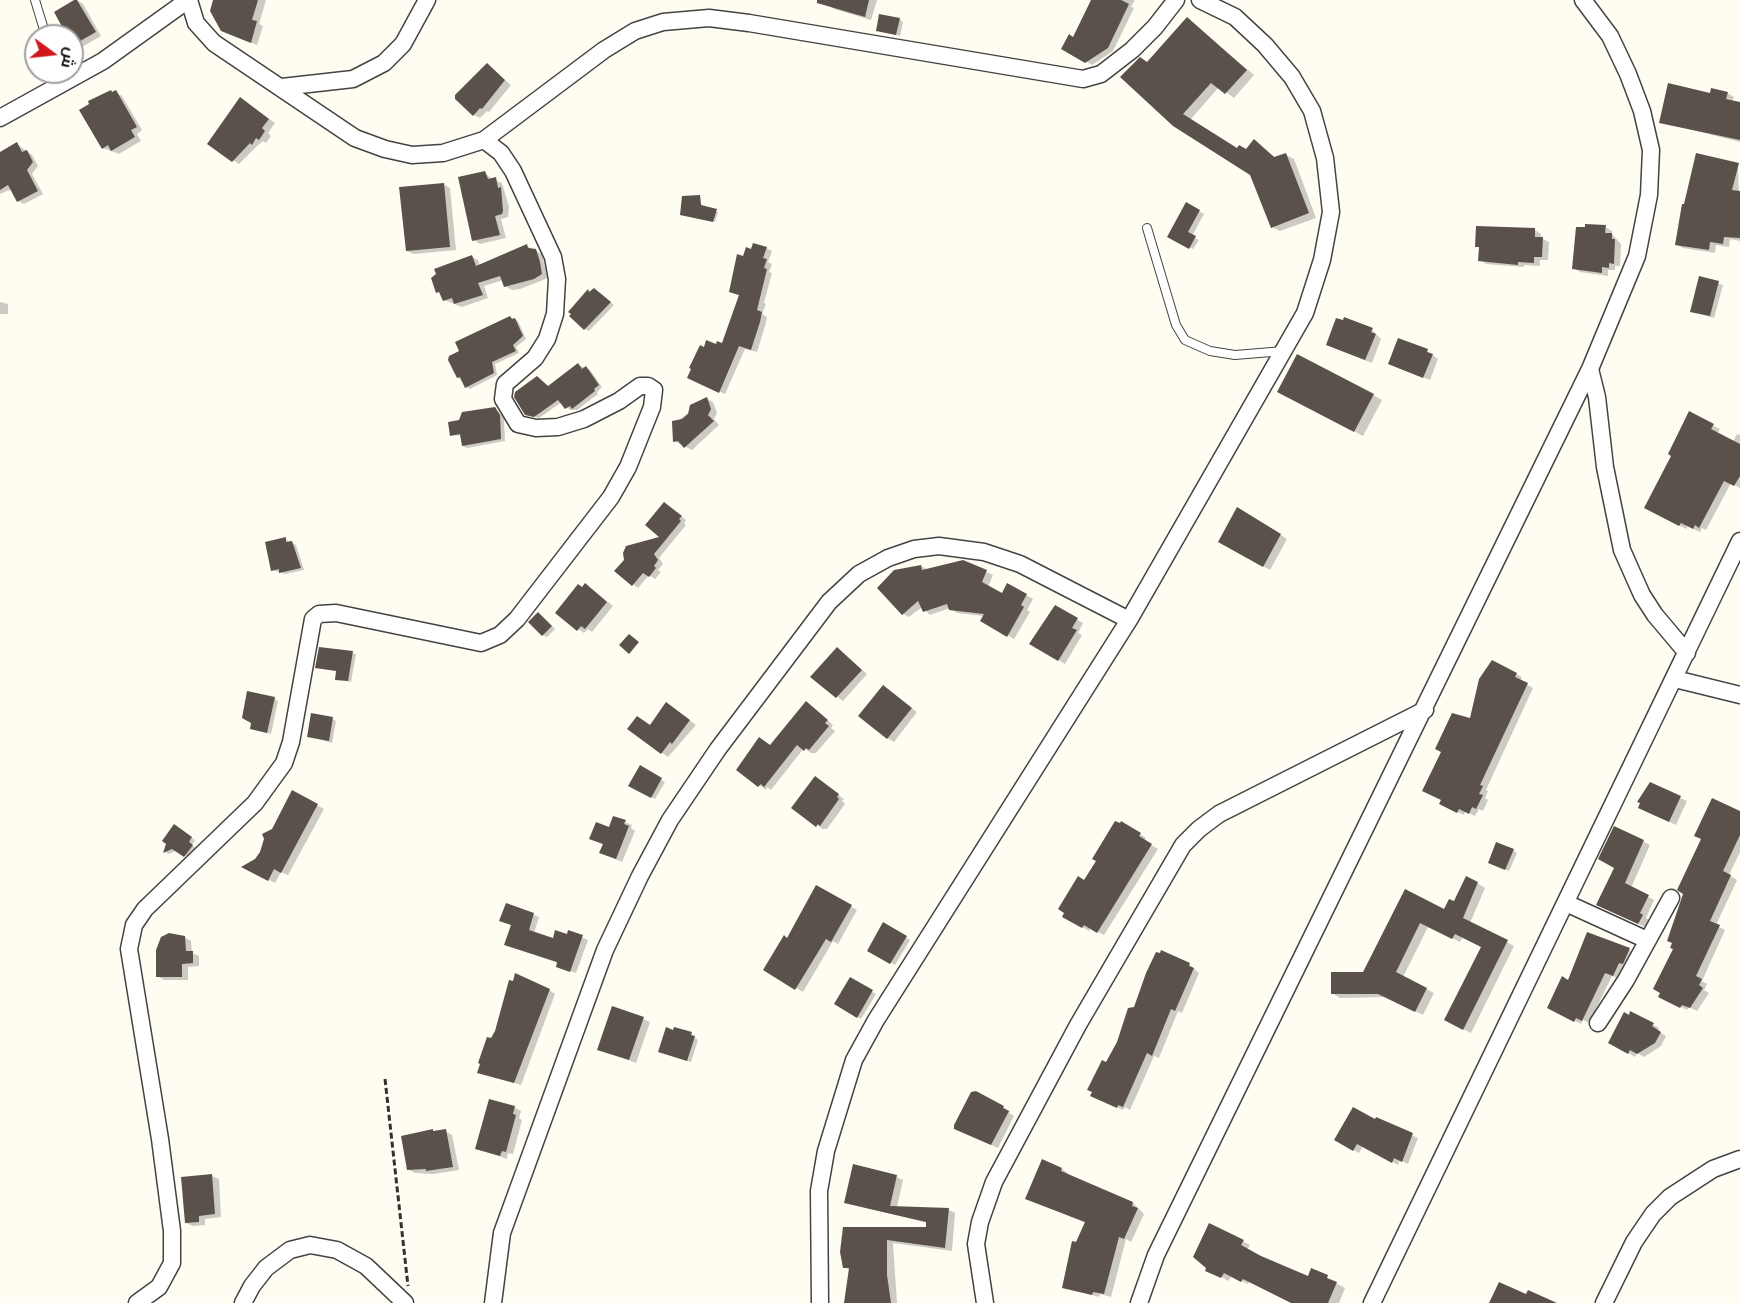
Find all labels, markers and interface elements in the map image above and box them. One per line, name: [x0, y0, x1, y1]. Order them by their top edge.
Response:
north arrow: [24, 24, 84, 84]
text: ش: [57, 46, 82, 71]

